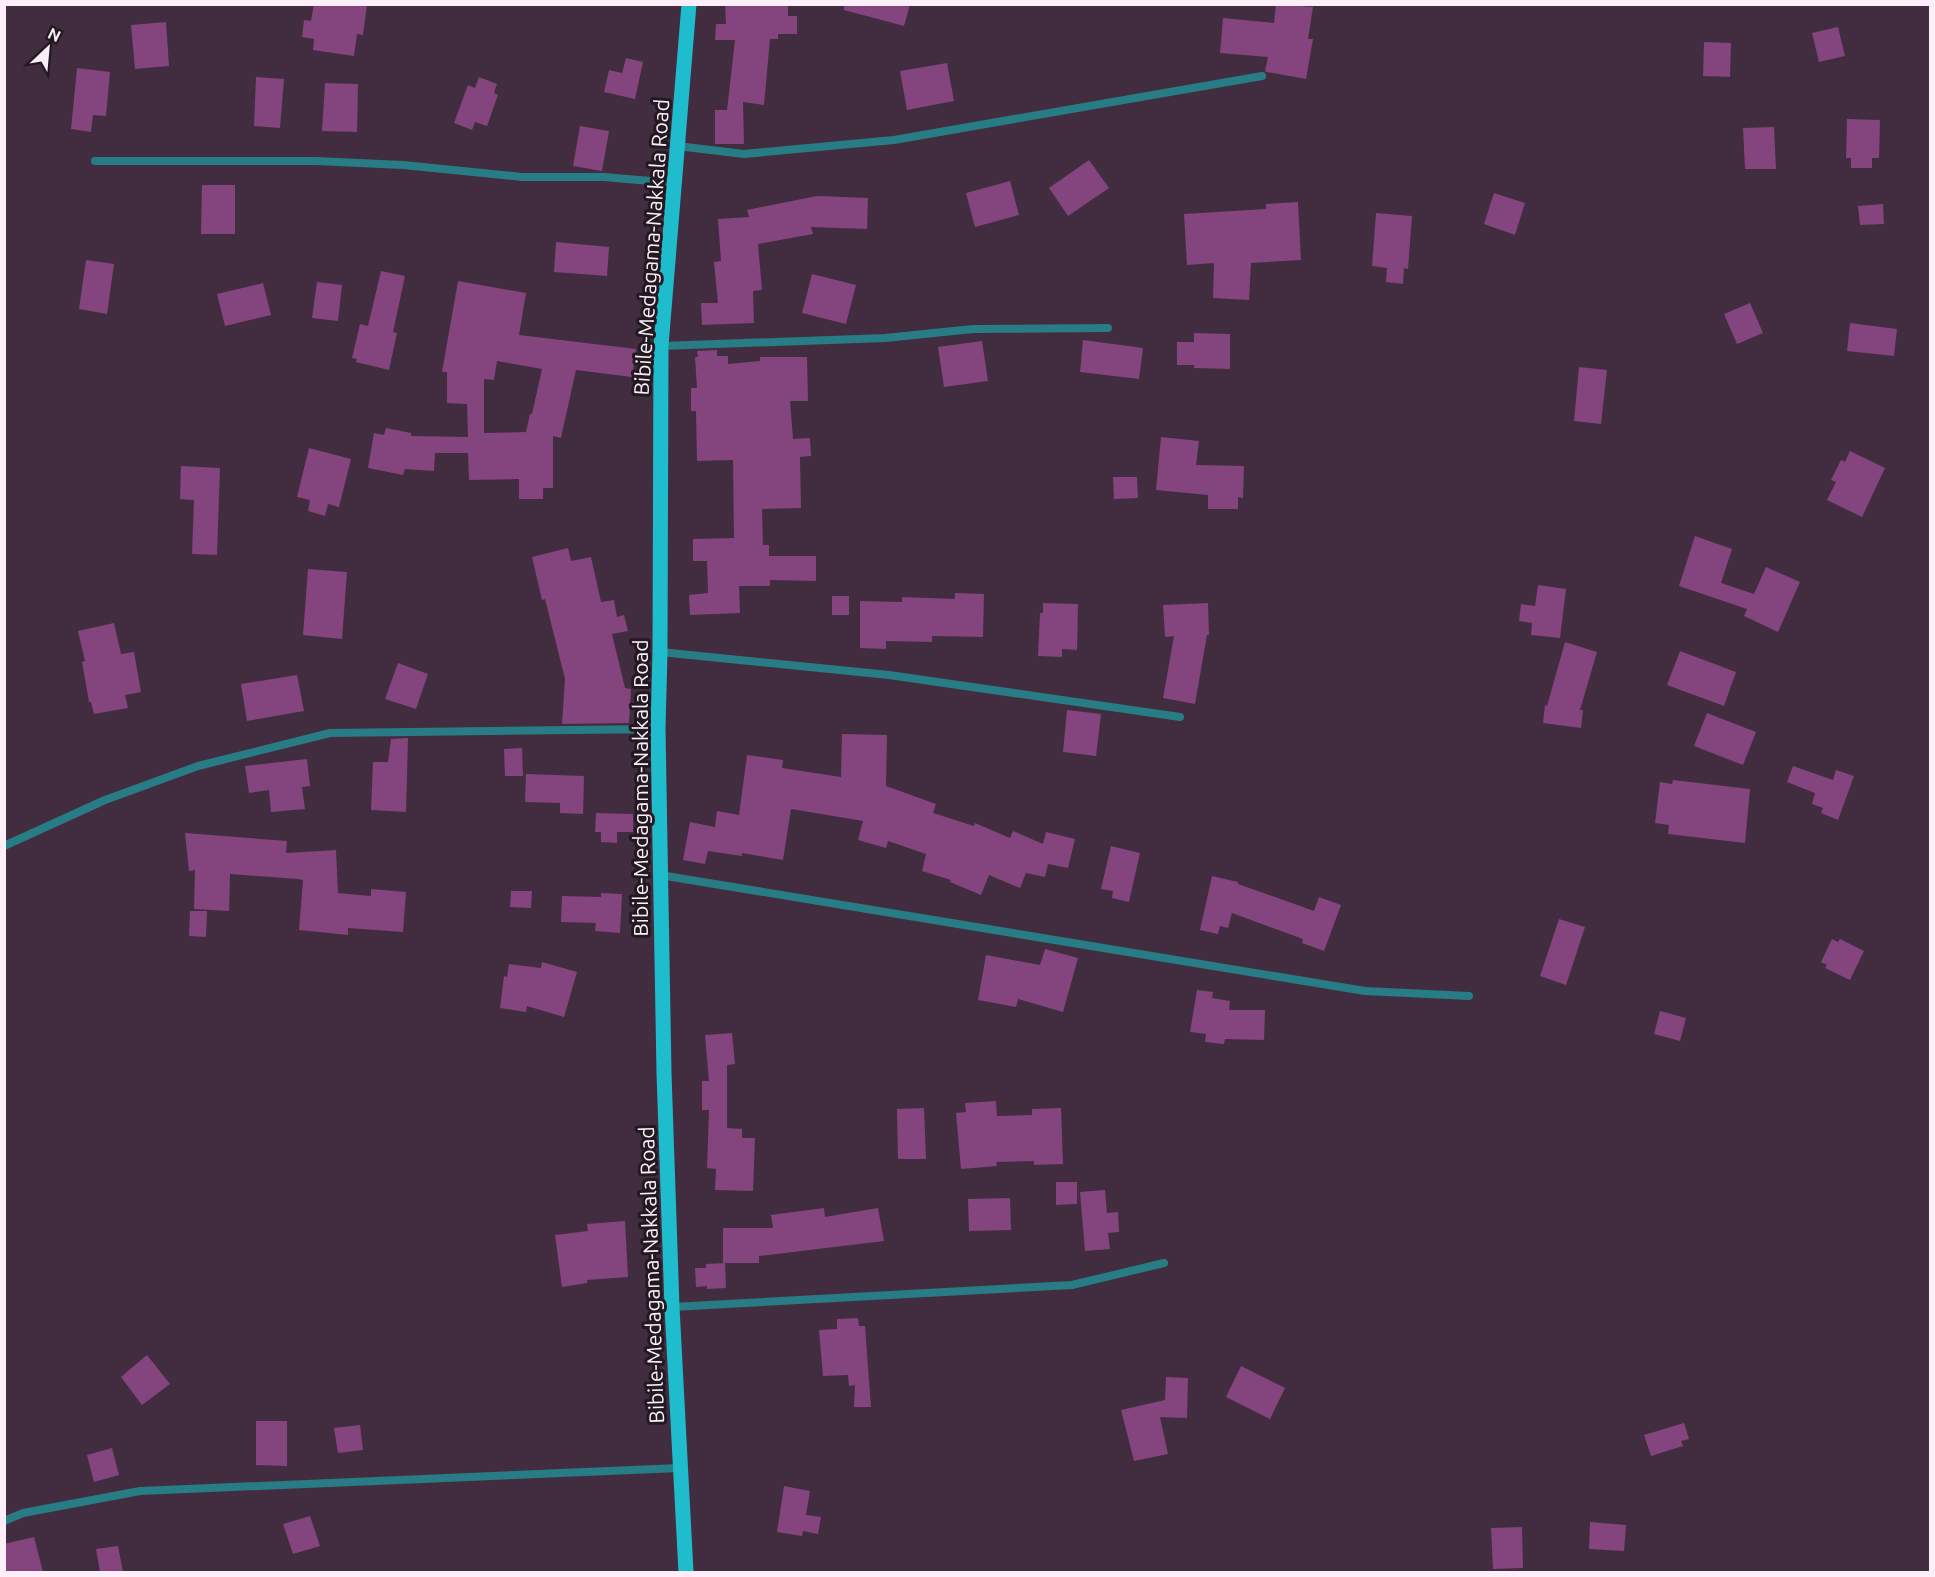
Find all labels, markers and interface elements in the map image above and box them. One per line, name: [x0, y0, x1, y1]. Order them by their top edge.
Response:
north arrow: [18, 18, 78, 78]
text: N: [45, 24, 64, 45]
street label: Bibile-Medagama-Nakkala Road: [629, 98, 673, 396]
street label: Bibile-Medagama-Nakkala Road: [628, 639, 652, 937]
street label: Bibile-Medagama-Nakkala Road: [634, 1126, 668, 1424]

